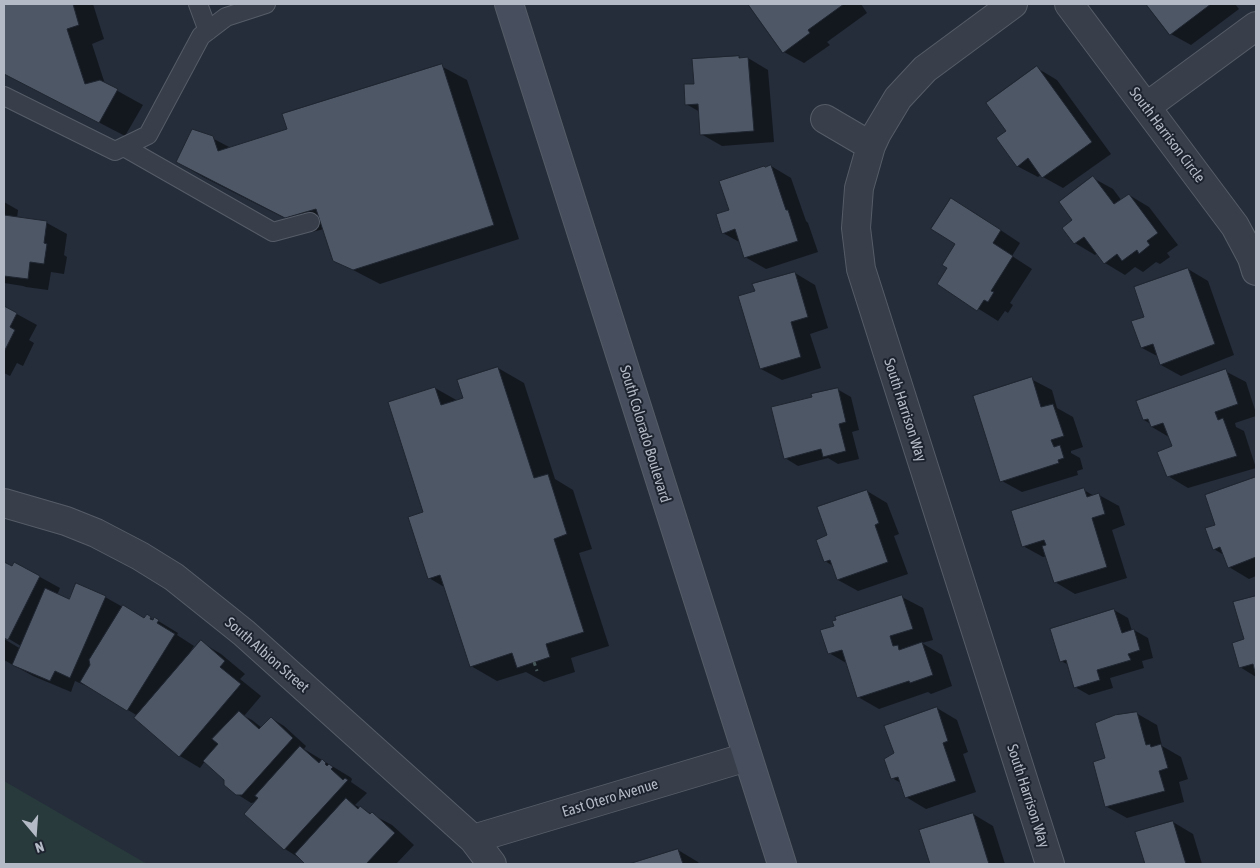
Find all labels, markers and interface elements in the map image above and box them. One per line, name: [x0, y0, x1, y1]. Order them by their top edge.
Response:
street label: South Harrison Circle: [1125, 84, 1209, 186]
street label: South Harrison Way: [880, 356, 930, 464]
street label: South Colorado Boulevard: [616, 363, 674, 505]
street label: South Albion Street: [221, 614, 313, 696]
street label: South Harrison Way: [1003, 742, 1053, 850]
street label: East Otero Avenue: [560, 775, 660, 821]
north arrow: [10, 808, 60, 858]
text: N: [33, 838, 46, 856]

